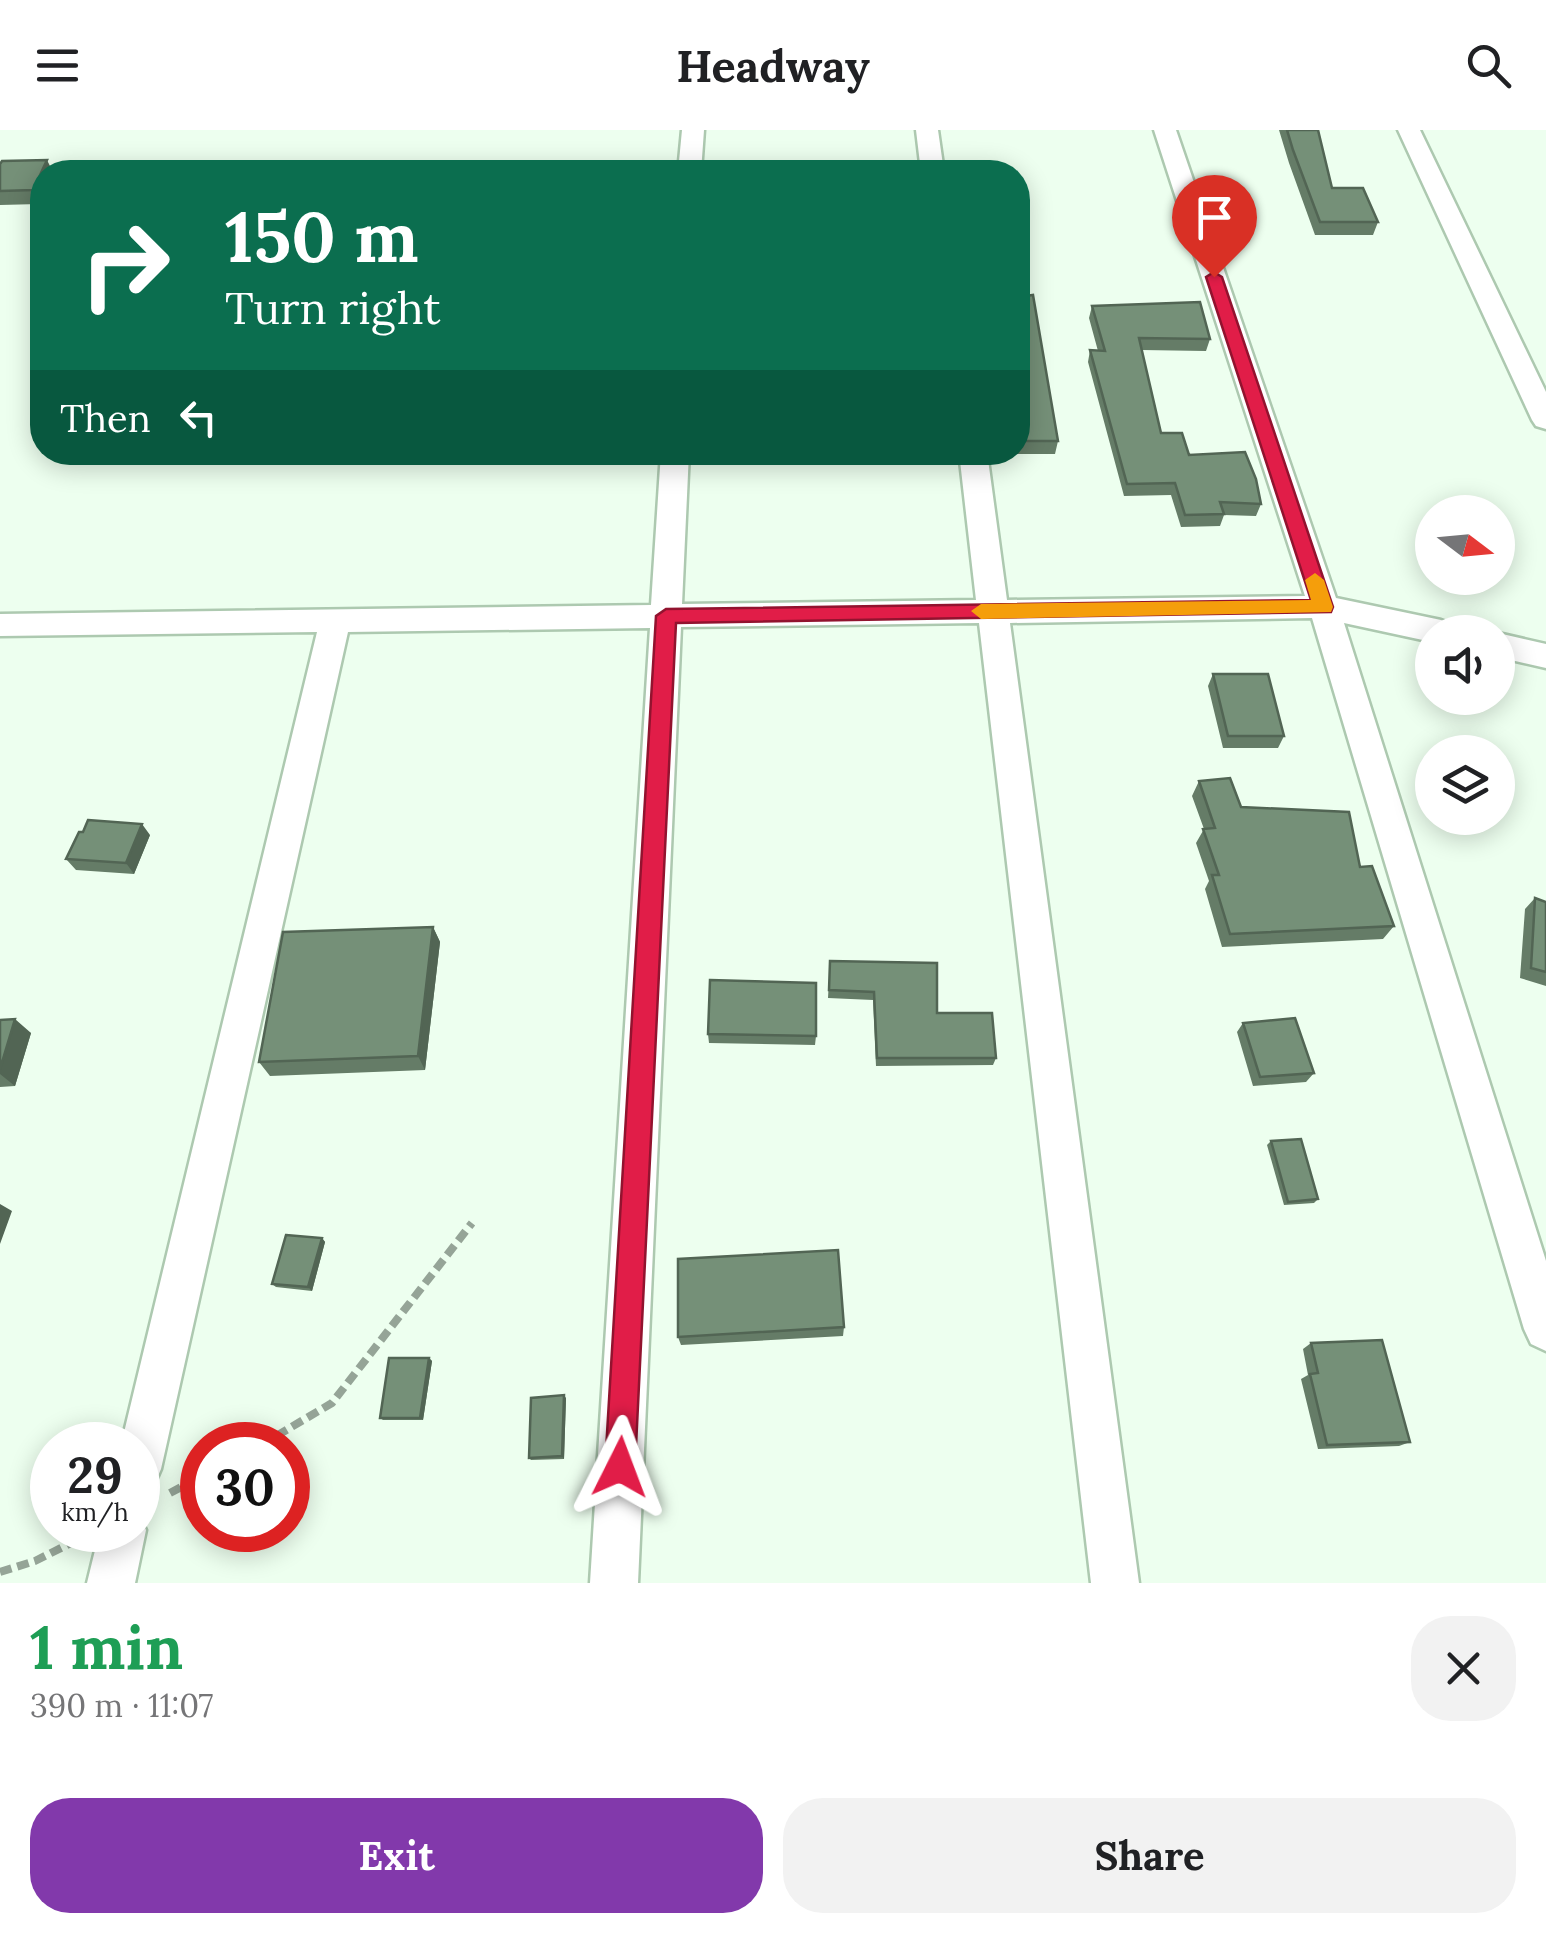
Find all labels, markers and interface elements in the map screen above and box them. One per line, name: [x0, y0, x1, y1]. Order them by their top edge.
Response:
text: Headway: [676, 37, 870, 94]
icon: menu: [30, 38, 85, 93]
icon: search: [1461, 38, 1516, 93]
pin: [1172, 175, 1257, 278]
icon: arrive: [1187, 190, 1242, 245]
text: 150 m: [225, 192, 419, 281]
icon: right: [60, 200, 190, 330]
text: Turn right: [225, 279, 441, 336]
icon: left: [171, 390, 226, 445]
text: Then: [60, 394, 151, 442]
north arrow: [1415, 495, 1515, 595]
map controls: [1415, 495, 1515, 835]
button: sound: [1415, 615, 1515, 715]
button: layers: [1415, 735, 1515, 835]
position arrow: [568, 1415, 672, 1519]
speed limit sign: 30: [180, 1422, 310, 1552]
text: 29: [67, 1443, 123, 1507]
text: km/h: [61, 1496, 129, 1528]
text: 1 min: [30, 1609, 183, 1685]
button: close: [1411, 1616, 1516, 1721]
text: 390 m · 11:07: [30, 1685, 213, 1726]
button: Exit: [30, 1798, 763, 1913]
button: Share: [783, 1798, 1516, 1913]

